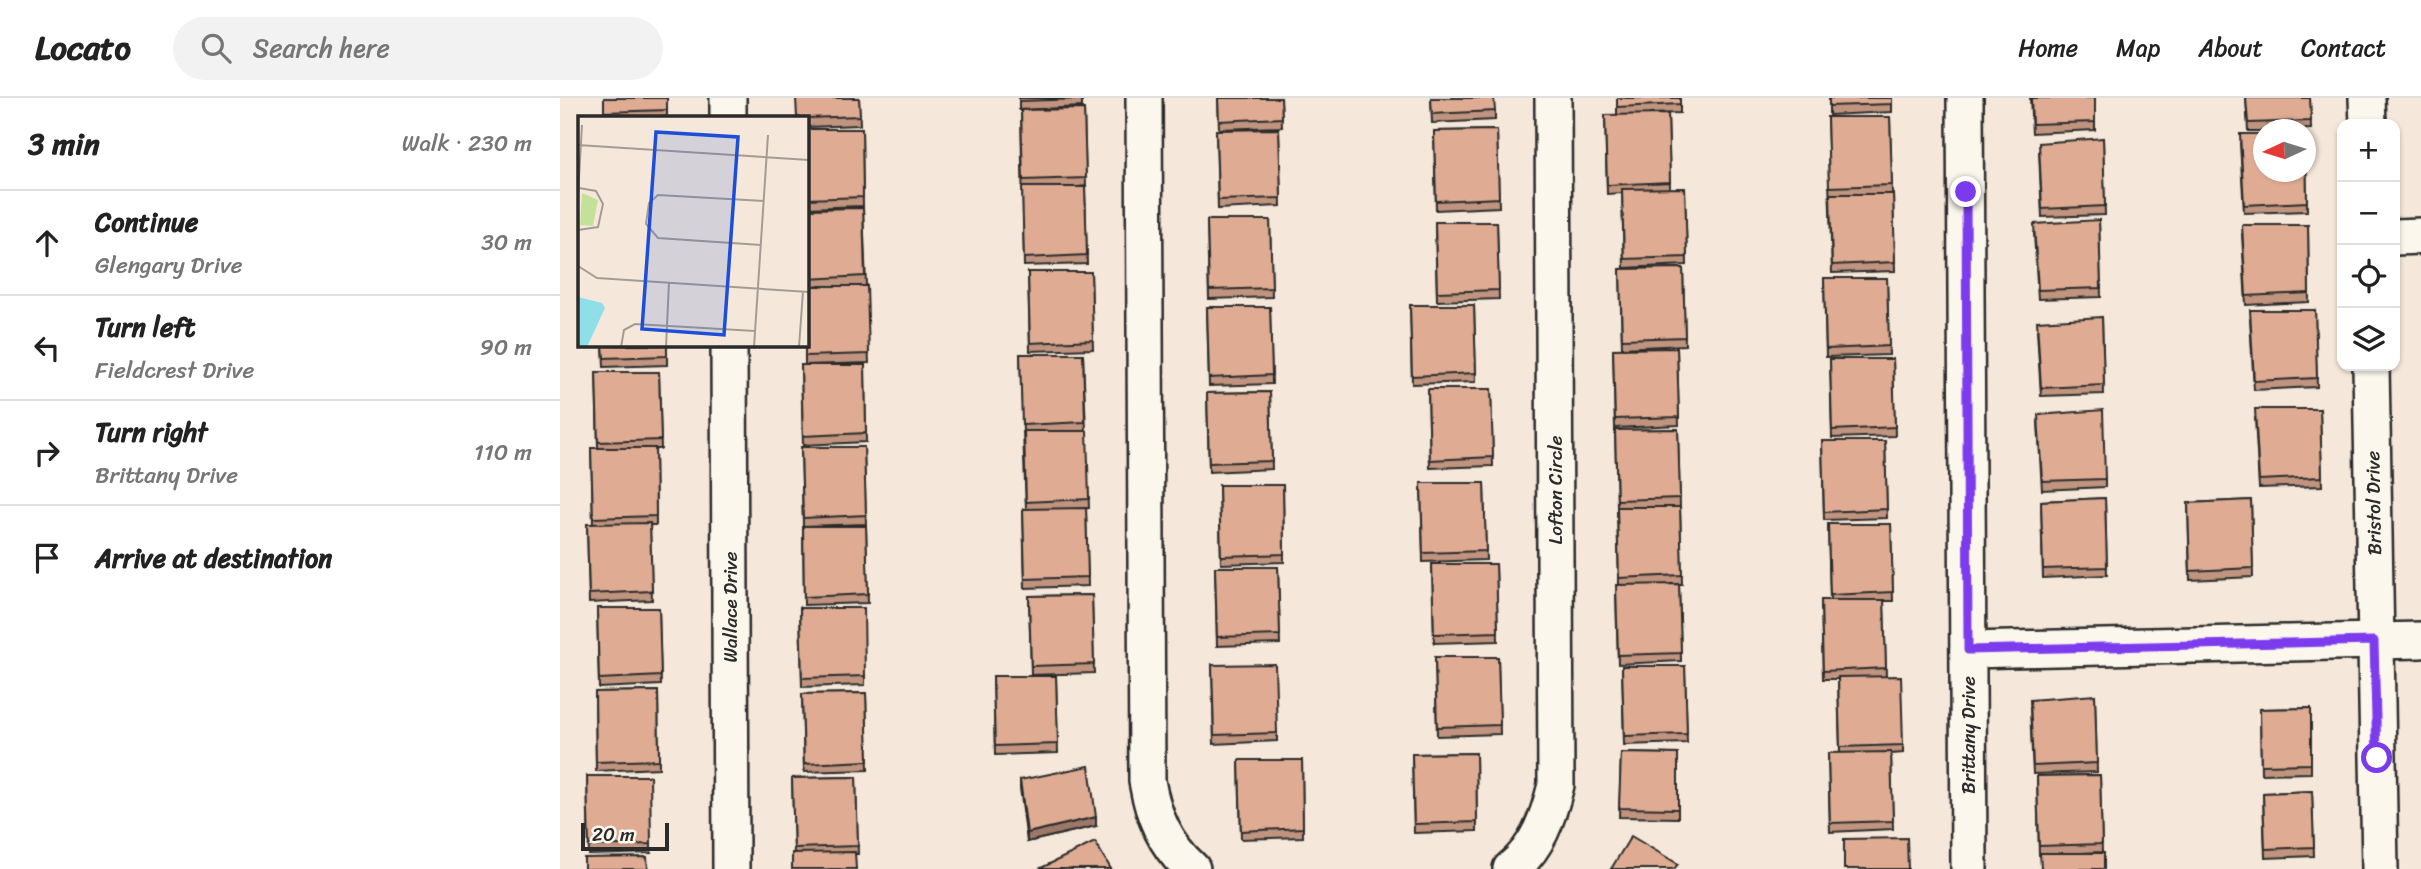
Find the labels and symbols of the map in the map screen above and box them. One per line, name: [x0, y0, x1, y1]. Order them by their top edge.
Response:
inset map: [578, 116, 808, 346]
north arrow: [2253, 119, 2316, 182]
route end: [1950, 176, 1981, 207]
street label: Lofton Circle: [1539, 435, 1572, 544]
street label: Bristol Drive: [2356, 450, 2391, 555]
street label: Wallace Drive: [714, 551, 747, 663]
street label: Brittany Drive: [1952, 676, 1985, 794]
route start: [2361, 742, 2392, 773]
scale bar: [581, 820, 668, 852]

